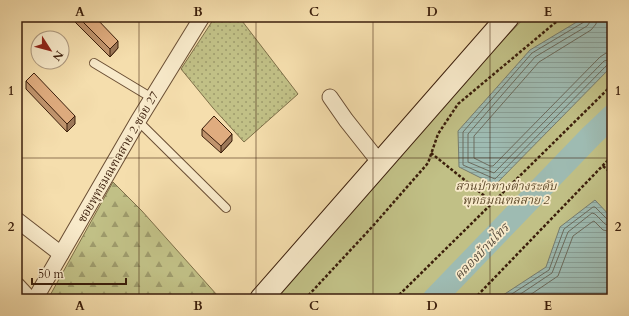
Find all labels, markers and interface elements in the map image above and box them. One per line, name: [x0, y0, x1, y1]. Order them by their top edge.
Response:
text: A: [75, 3, 85, 21]
text: B: [193, 3, 203, 21]
text: C: [309, 3, 319, 21]
text: D: [426, 3, 438, 21]
text: E: [544, 3, 552, 21]
north arrow: [30, 30, 70, 70]
text: N: [49, 47, 67, 64]
text: 1: [8, 82, 14, 100]
text: 1: [615, 82, 621, 100]
street label: ซอยพุทธมณฑลสาย 2 ซอย 27: [74, 88, 162, 226]
park label: สวนป่าทางต่างระดับ พุทธมณฑลสาย 2: [455, 178, 558, 208]
text: 2: [8, 218, 15, 236]
water label: คลองบ้านไทร: [449, 218, 514, 284]
text: 2: [615, 218, 622, 236]
scale bar: [32, 260, 126, 286]
text: 50 m: [38, 266, 65, 282]
text: A: [75, 297, 85, 315]
text: B: [193, 297, 203, 315]
text: C: [309, 297, 319, 315]
text: D: [426, 297, 438, 315]
text: E: [544, 297, 552, 315]

